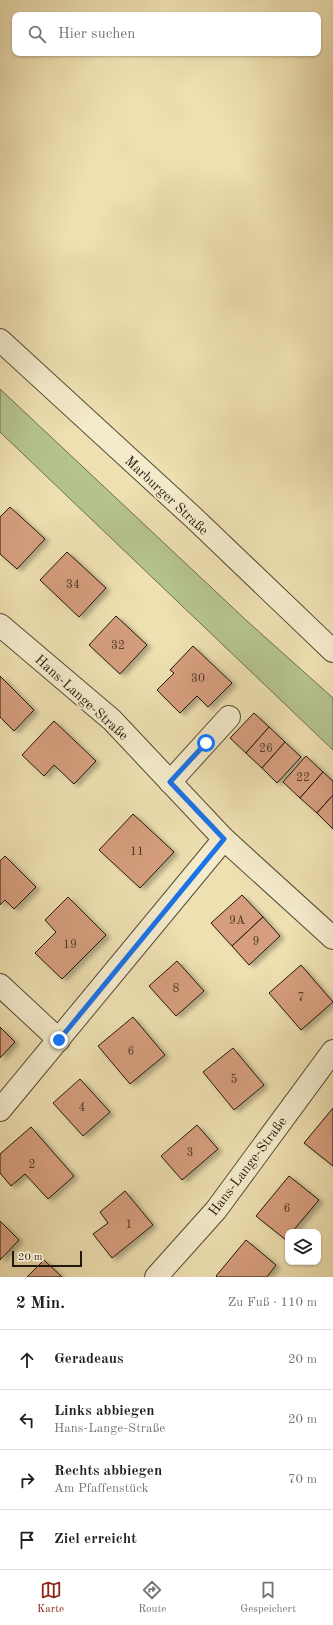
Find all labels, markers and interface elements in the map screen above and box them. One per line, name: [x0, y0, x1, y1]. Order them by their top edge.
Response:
search box: [12, 12, 321, 56]
icon: search: [26, 23, 48, 45]
text: Hier suchen: [58, 27, 135, 42]
street label: Marburger Straße: [122, 454, 211, 538]
house number: 34: [66, 579, 80, 591]
house number: 32: [111, 640, 125, 652]
street label: Hans-Lange-Straße: [32, 652, 131, 743]
house number: 30: [191, 673, 205, 685]
route start: [197, 734, 215, 752]
house number: 26: [259, 743, 273, 755]
house number: 22: [296, 772, 310, 784]
house number: 11: [130, 846, 144, 858]
house number: 9A: [229, 915, 245, 927]
house number: 9: [253, 936, 259, 948]
house number: 19: [63, 939, 77, 951]
house number: 8: [173, 983, 180, 995]
house number: 7: [298, 992, 304, 1004]
route end: [50, 1031, 68, 1049]
house number: 6: [128, 1046, 135, 1058]
house number: 5: [231, 1073, 238, 1086]
house number: 4: [79, 1102, 86, 1114]
street label: Hans-Lange-Straße: [206, 1115, 289, 1219]
house number: 3: [187, 1147, 193, 1159]
house number: 2: [29, 1159, 35, 1171]
house number: 6: [284, 1203, 291, 1215]
house number: 1: [126, 1219, 132, 1231]
map controls: [285, 1229, 321, 1265]
button: layers: [285, 1229, 321, 1265]
scale bar: [12, 1249, 82, 1268]
text: 20 m: [18, 1252, 43, 1263]
text: 2 Min.: [16, 1295, 65, 1312]
text: Zu Fuß · 110 m: [228, 1296, 317, 1309]
icon: ahead: [16, 1349, 38, 1371]
text: Geradeaus: [54, 1352, 123, 1367]
text: 20 m: [288, 1353, 317, 1366]
text: Links abbiegen: [54, 1404, 155, 1419]
icon: left: [16, 1409, 38, 1431]
text: 20 m: [288, 1413, 317, 1426]
text: Hans-Lange-Straße: [54, 1422, 165, 1435]
text: Rechts abbiegen: [54, 1464, 162, 1479]
icon: right: [16, 1469, 38, 1491]
text: 70 m: [288, 1473, 317, 1486]
text: Am Pfaffenstück: [54, 1482, 149, 1495]
icon: arrive: [16, 1529, 38, 1551]
text: Ziel erreicht: [54, 1532, 137, 1547]
tab: Karte: [37, 1579, 64, 1617]
tab: Route: [138, 1579, 166, 1617]
tab: Gespeichert: [240, 1579, 296, 1617]

